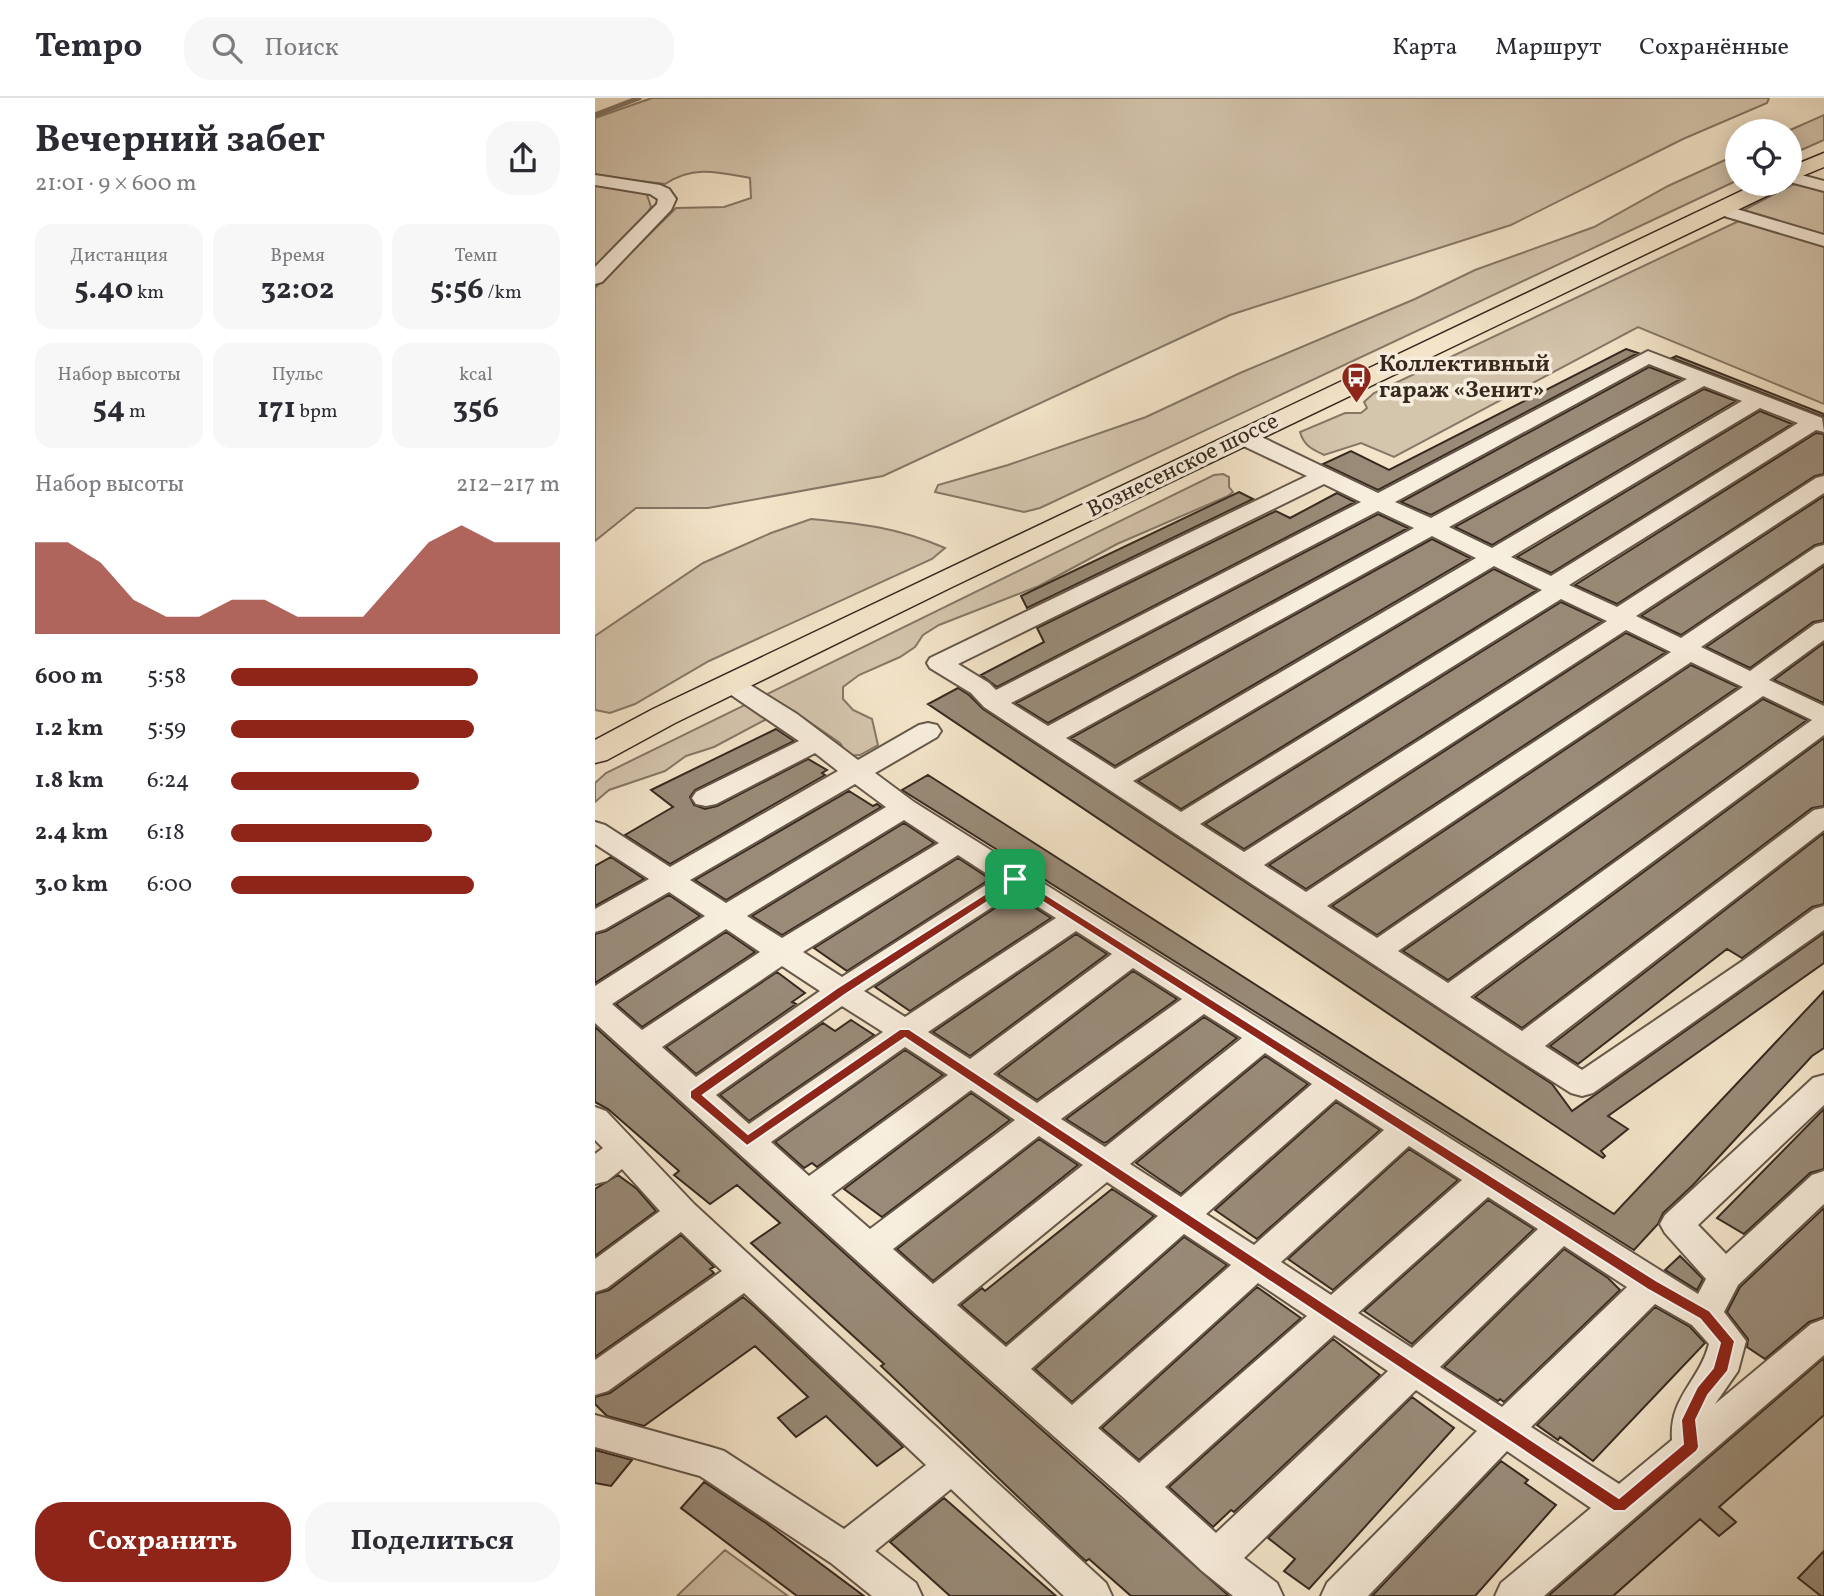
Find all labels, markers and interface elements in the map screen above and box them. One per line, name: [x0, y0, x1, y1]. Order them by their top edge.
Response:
search box: [184, 17, 674, 80]
text: Tempo: [35, 25, 142, 71]
icon: search: [208, 29, 246, 67]
text: Поиск: [264, 30, 339, 66]
text: Карта: [1392, 31, 1457, 65]
text: Маршрут: [1495, 31, 1601, 65]
text: Сохранённые: [1639, 31, 1789, 65]
text: Вечерний забег: [35, 115, 325, 168]
map controls: [1725, 119, 1802, 196]
button: locate: [1725, 119, 1802, 196]
button: share: [486, 121, 560, 195]
text: 21:01 · 9 × 600 m: [35, 168, 197, 200]
text: Дистанция: [70, 243, 168, 269]
text: Время: [270, 243, 325, 269]
text: Темп: [454, 243, 497, 269]
text: 5.40: [74, 269, 133, 311]
text: 32:02: [261, 269, 334, 311]
text: 5:56: [430, 269, 484, 311]
text: km: [133, 280, 164, 306]
text: /km: [484, 280, 522, 306]
place label: Коллективный гараж «Зенит»: [1379, 349, 1550, 407]
bus stop icon: Коллективный гараж «Зенит»: [1339, 361, 1373, 405]
text: Набор высоты: [58, 362, 181, 388]
text: Пульс: [272, 362, 323, 388]
text: kcal: [459, 362, 493, 388]
text: 54: [93, 388, 125, 430]
text: 171: [257, 388, 296, 430]
text: 356: [453, 388, 499, 430]
text: m: [125, 399, 146, 425]
text: bpm: [296, 399, 338, 425]
street label: Вознесенское шоссе: [1082, 406, 1284, 526]
text: Набор высоты: [35, 469, 184, 501]
text: 212–217 m: [456, 469, 560, 501]
text: 600 m: [35, 661, 103, 693]
text: 5:58: [147, 661, 186, 693]
text: 1.2 km: [35, 713, 104, 745]
text: 5:59: [147, 713, 186, 745]
text: 1.8 km: [35, 765, 104, 797]
text: 6:24: [147, 765, 189, 797]
text: 2.4 km: [35, 817, 108, 849]
text: 6:18: [147, 817, 185, 849]
pin: [985, 849, 1045, 909]
icon: arrive: [996, 860, 1034, 898]
text: 3.0 km: [35, 869, 108, 901]
text: 6:00: [147, 869, 192, 901]
button: Сохранить: [35, 1502, 291, 1582]
button: Поделиться: [305, 1502, 560, 1582]

